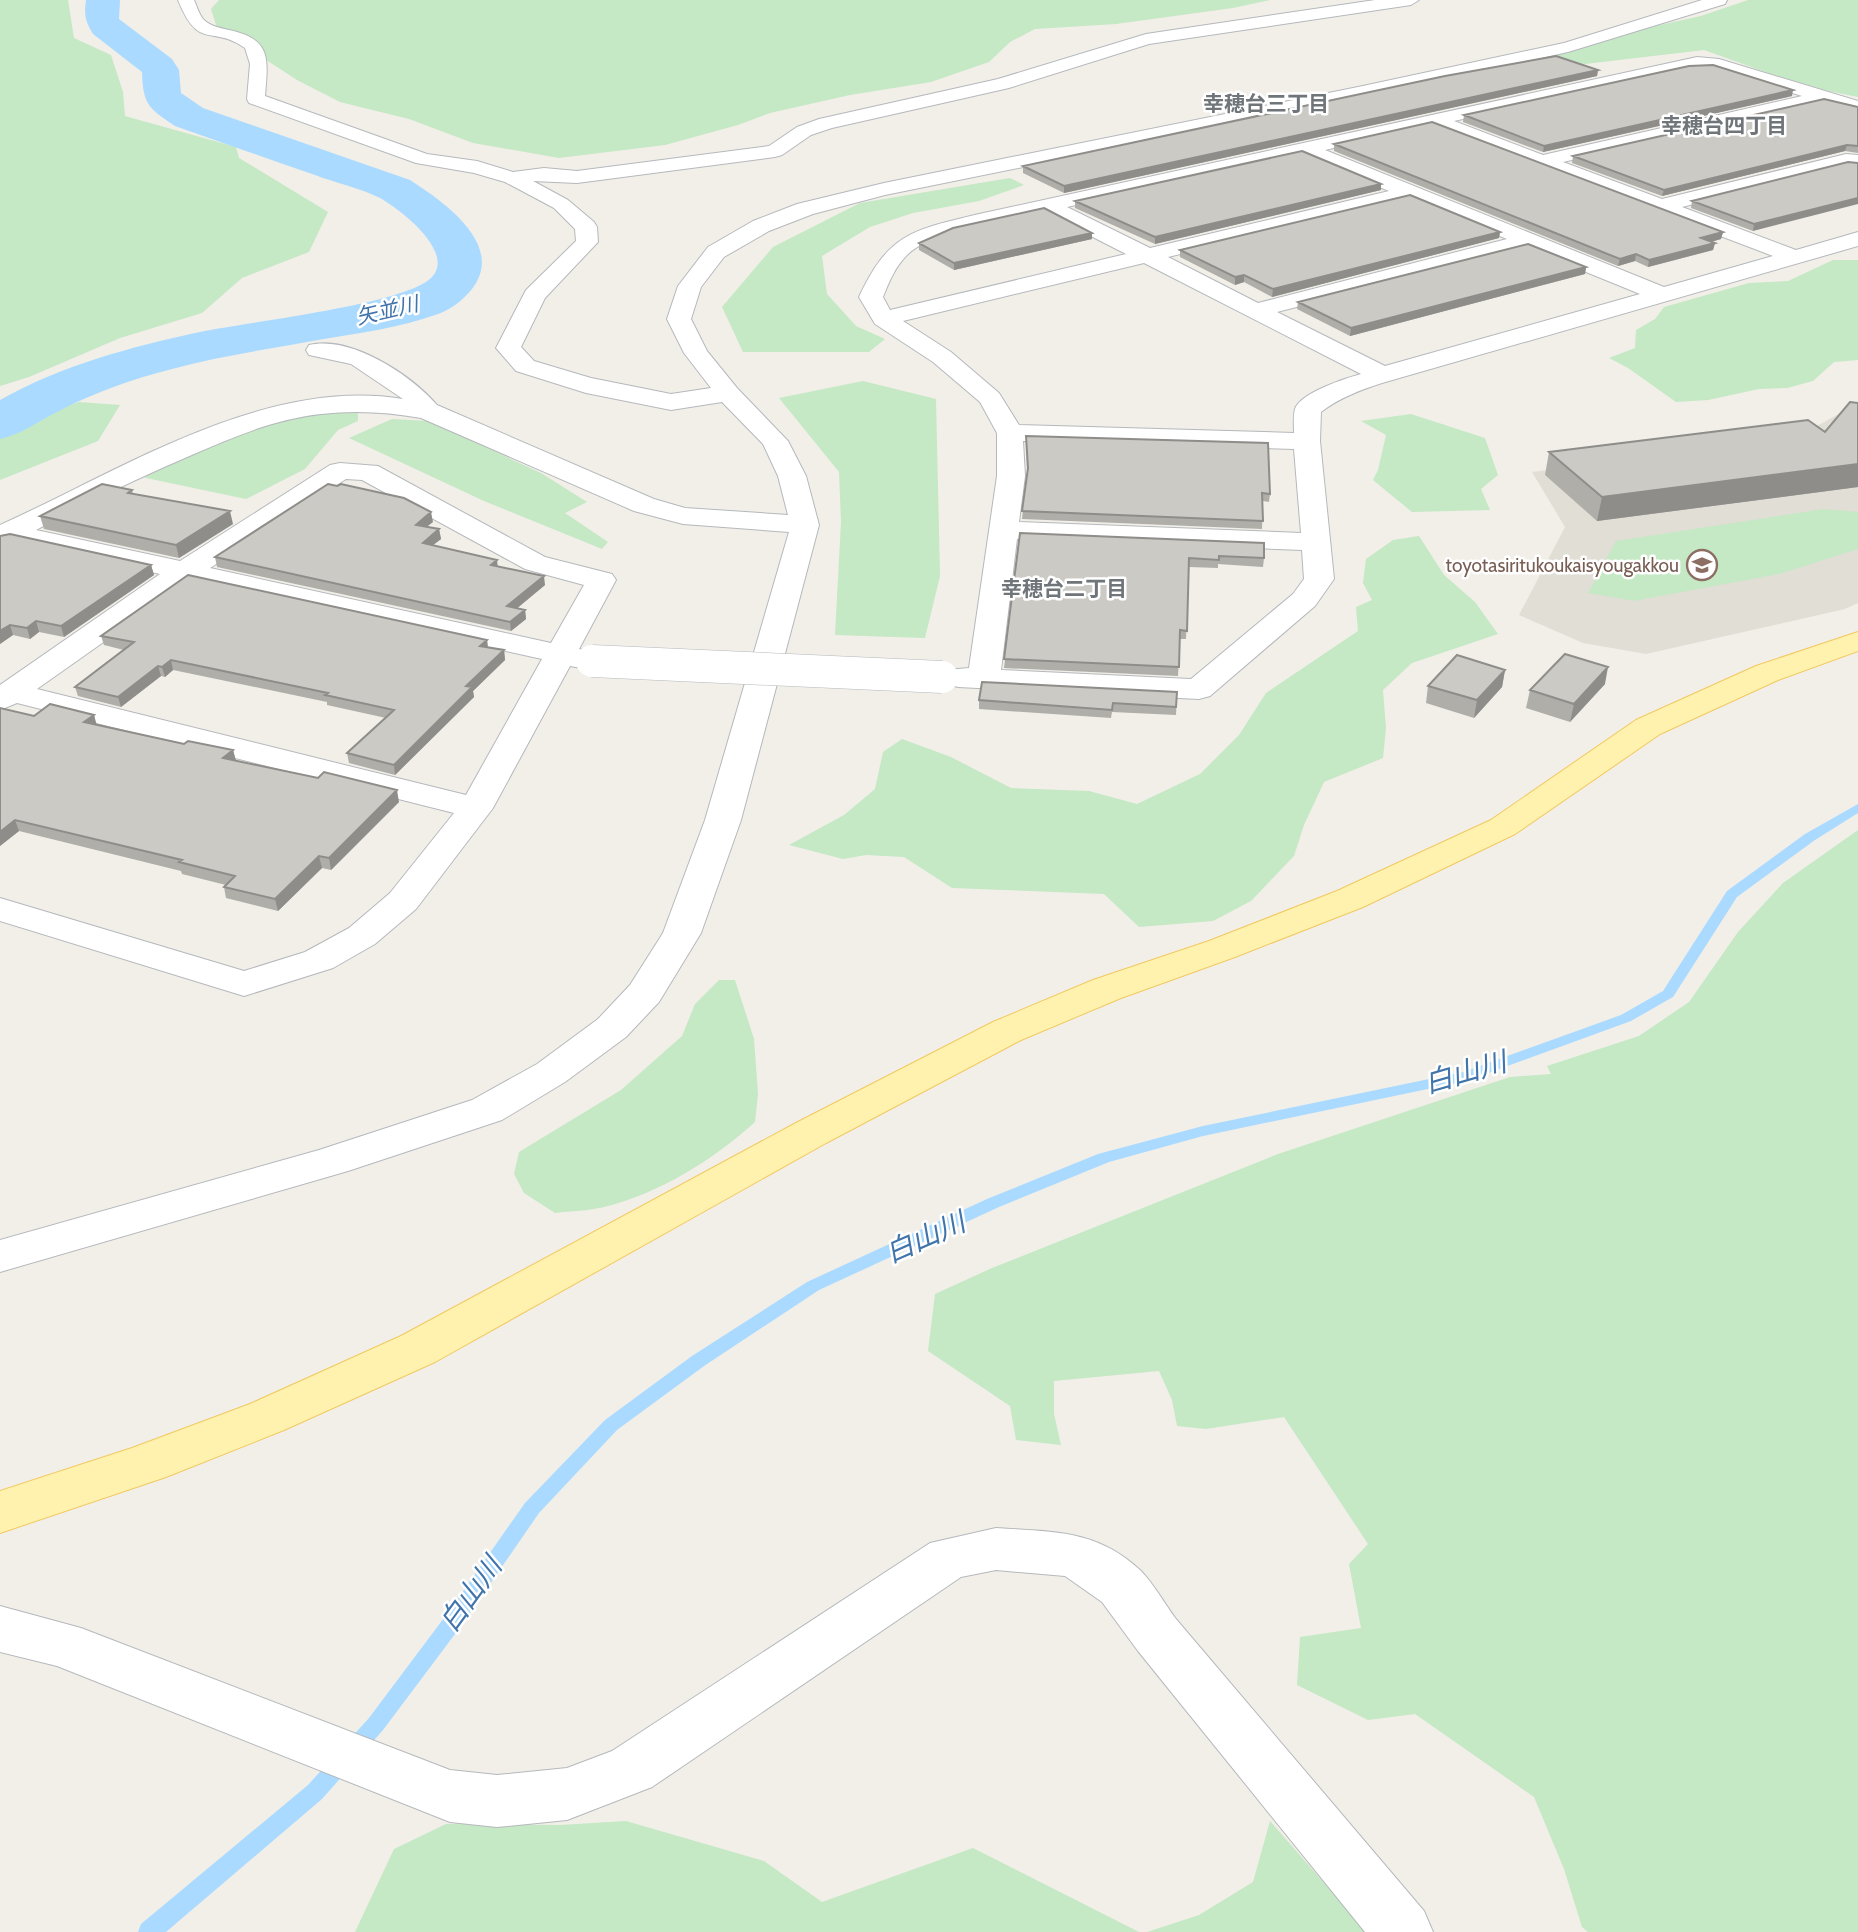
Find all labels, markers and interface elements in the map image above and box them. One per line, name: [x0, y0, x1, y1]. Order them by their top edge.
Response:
district label: 幸穂台三丁目: [1203, 91, 1329, 116]
district label: 幸穂台四丁目: [1661, 113, 1787, 138]
water label: 矢並川: [353, 290, 422, 329]
school or university icon: toyotasiritukoukaisyougakkou: [1685, 548, 1719, 582]
place label: toyotasiritukoukaisyougakkou: [1446, 554, 1679, 577]
district label: 幸穂台二丁目: [1001, 576, 1127, 601]
water label: 白山川: [1420, 1043, 1513, 1100]
water label: 白山川: [880, 1203, 973, 1270]
water label: 白山川: [432, 1548, 510, 1638]

